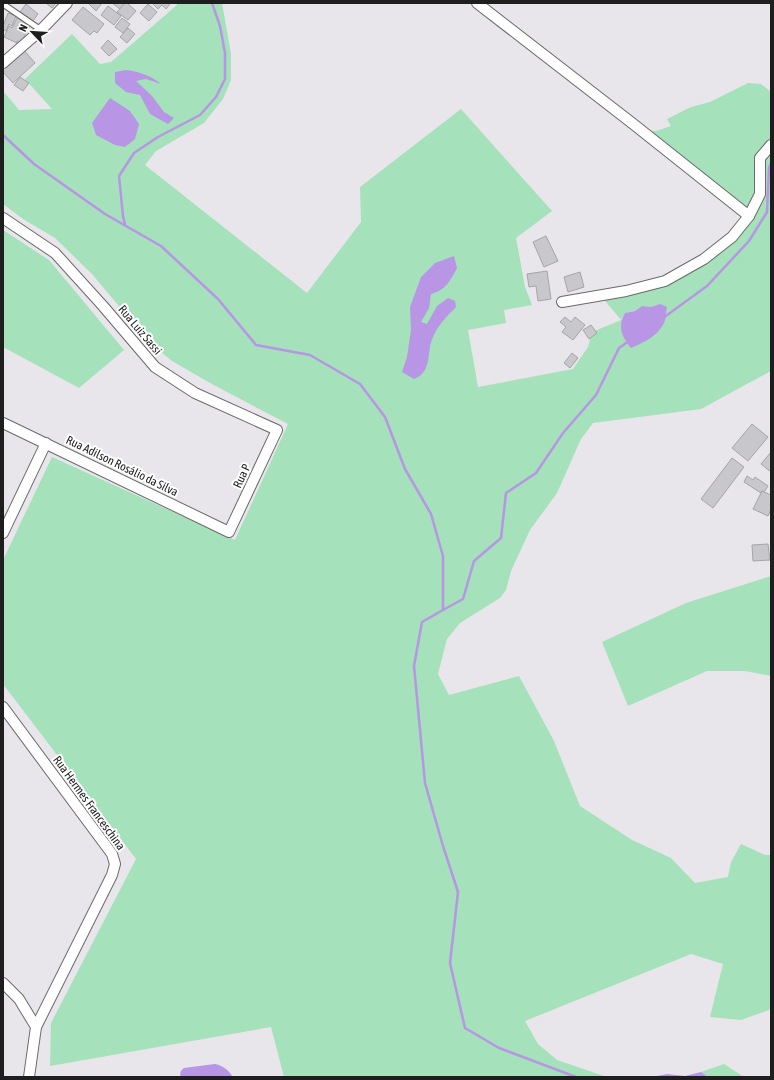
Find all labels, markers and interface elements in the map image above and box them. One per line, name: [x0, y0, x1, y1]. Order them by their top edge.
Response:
north arrow: [12, 12, 52, 52]
text: N: [16, 22, 30, 33]
street label: Rua Luiz Sassi: [115, 303, 165, 357]
street label: Rua Adilson Rosálio da Silva: [64, 433, 180, 499]
street label: Rua P: [230, 462, 254, 490]
street label: Rua Hermes Franceschina: [50, 753, 128, 853]

